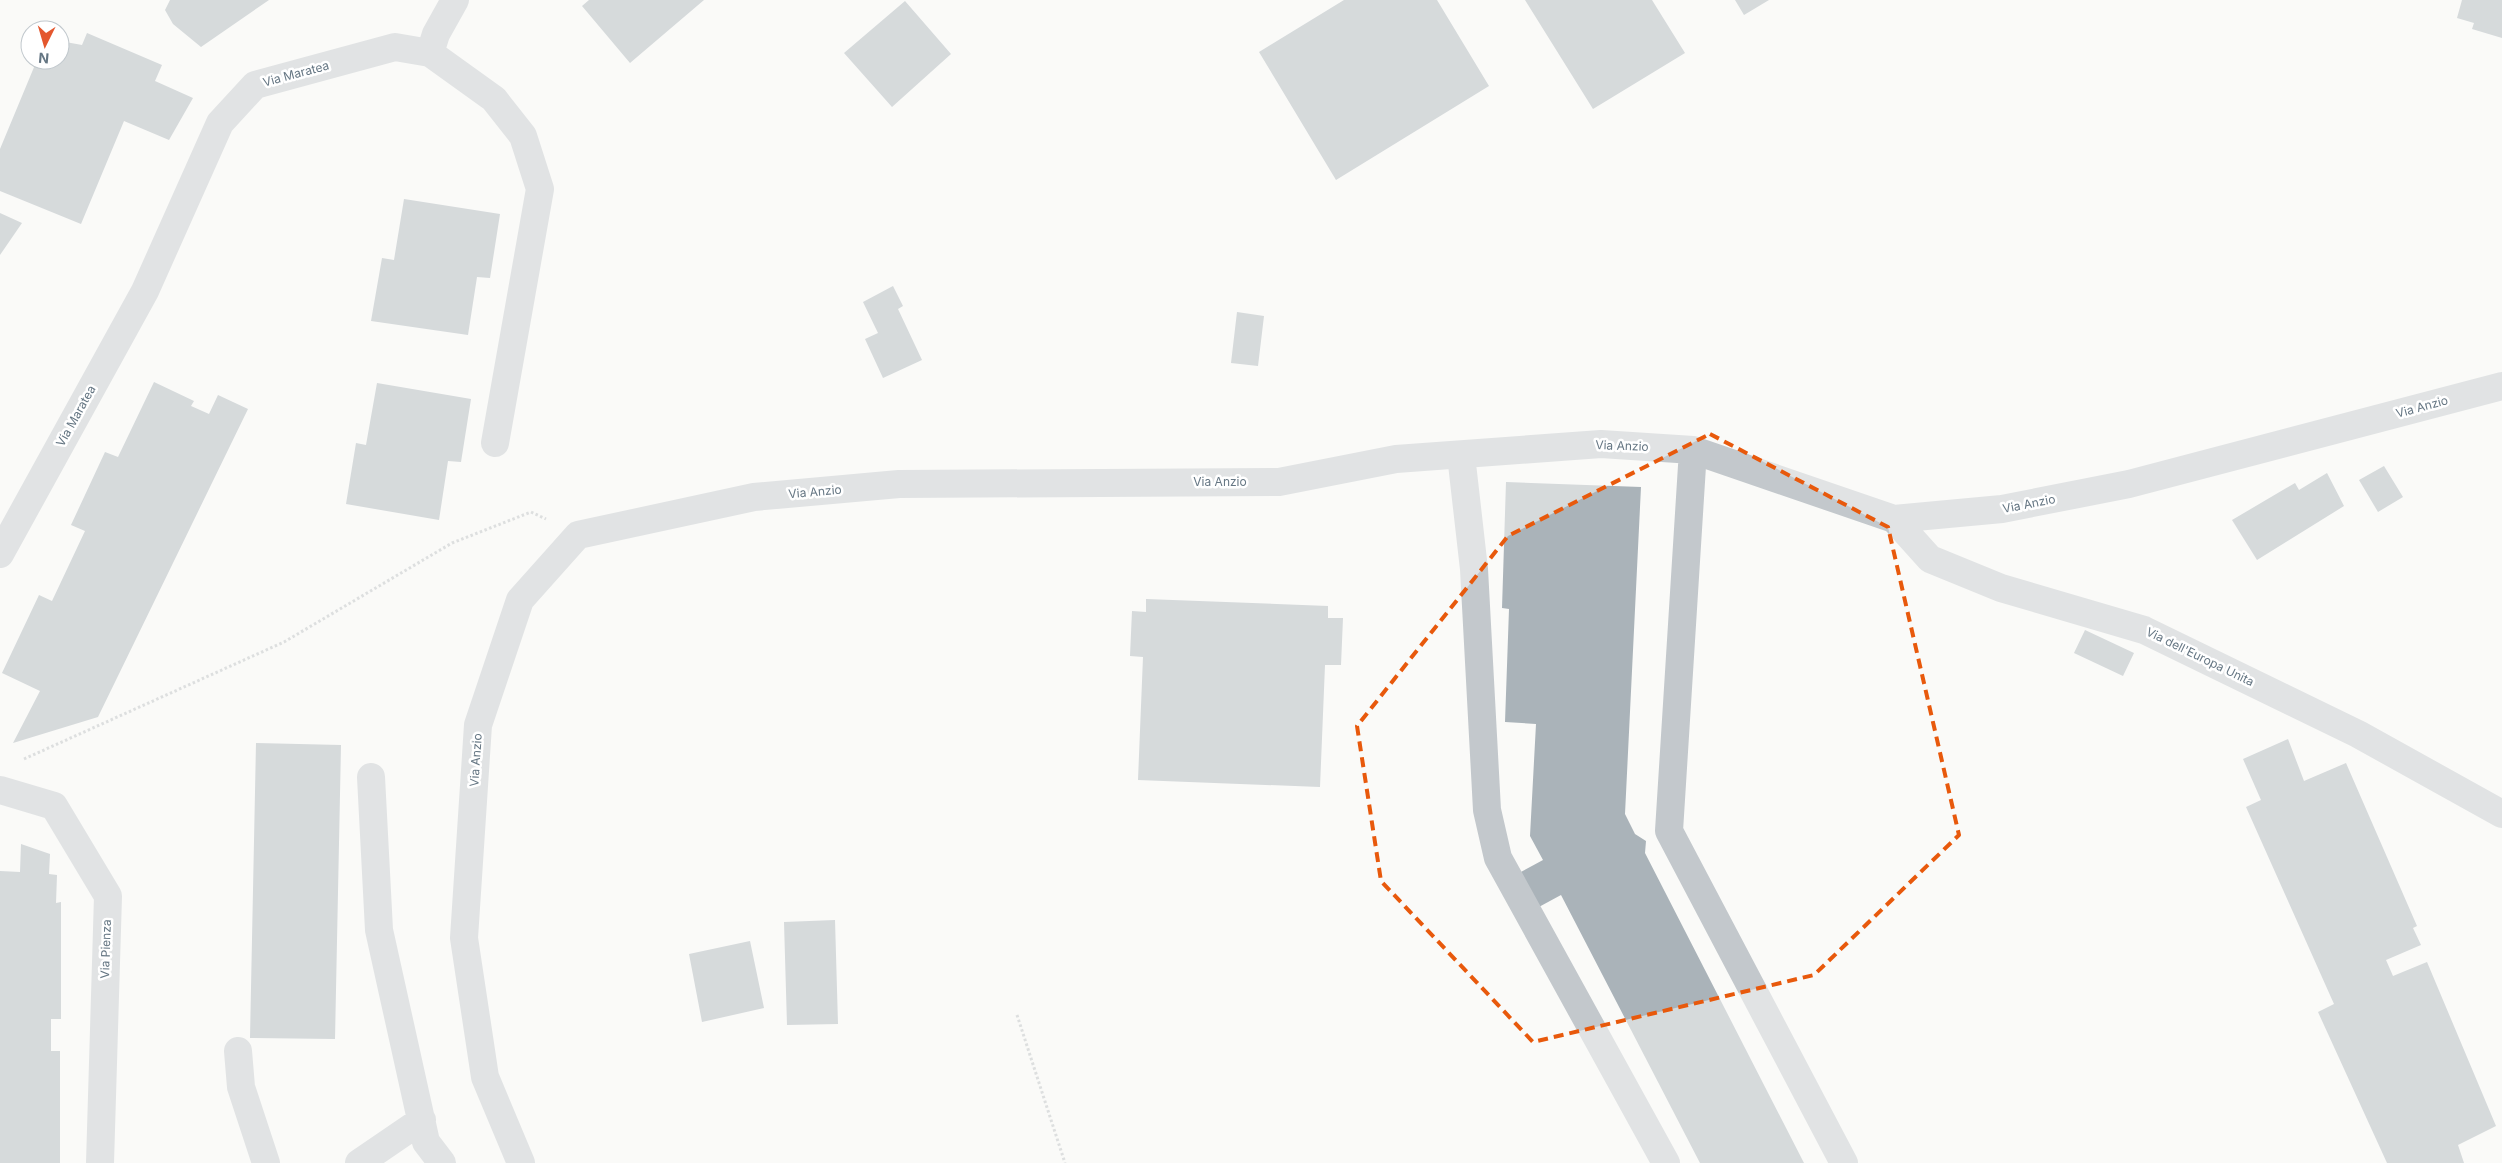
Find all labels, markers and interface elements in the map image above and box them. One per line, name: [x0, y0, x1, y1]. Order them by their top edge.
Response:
north arrow: [20, 20, 70, 70]
text: N: [38, 50, 50, 67]
street label: Via Maratea: [261, 57, 331, 90]
street label: Via Maratea: [53, 382, 99, 449]
street label: Via Anzio: [2394, 392, 2450, 421]
street label: Via Anzio: [1595, 437, 1649, 454]
street label: Via Anzio: [1193, 474, 1247, 489]
street label: Via Anzio: [788, 482, 842, 501]
street label: Via Anzio: [2001, 491, 2057, 516]
street label: Via dell'Europa Unita: [2144, 624, 2257, 689]
street label: Via Anzio: [466, 733, 485, 787]
street label: Via Pienza: [97, 919, 114, 979]

